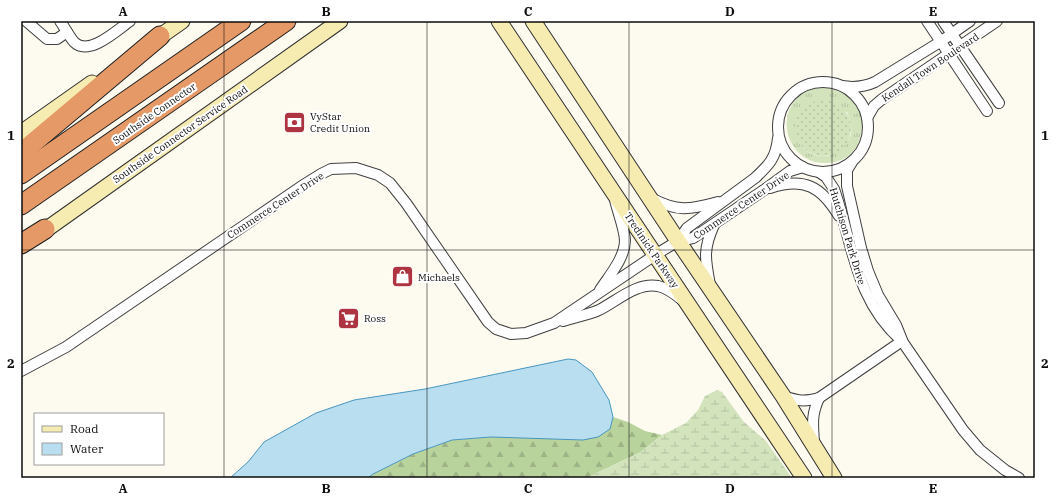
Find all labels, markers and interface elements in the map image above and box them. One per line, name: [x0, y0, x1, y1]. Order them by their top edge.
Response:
text: A: [118, 3, 128, 20]
text: B: [321, 3, 331, 20]
text: C: [524, 3, 533, 20]
text: D: [725, 3, 735, 20]
text: E: [929, 3, 937, 20]
street label: Kendall Town Boulevard: [879, 30, 981, 105]
street label: Southside Connector: [110, 80, 199, 147]
street label: Southside Connector Service Road: [110, 83, 250, 186]
bank icon: VyStar Credit Union: [281, 109, 307, 135]
place label: VyStar Credit Union: [310, 110, 371, 135]
text: 1: [7, 127, 15, 144]
text: 1: [1041, 127, 1049, 144]
street label: Commerce Center Drive: [224, 169, 326, 242]
street label: Commerce Center Drive: [691, 169, 792, 242]
street label: Hutchison Park Drive: [827, 186, 868, 286]
street label: Tredinick Parkway: [621, 210, 682, 291]
shop icon: Michaels: [390, 264, 416, 290]
place label: Michaels: [418, 271, 460, 284]
supermarket icon: Ross: [335, 305, 361, 331]
place label: Ross: [364, 312, 386, 325]
text: 2: [7, 355, 15, 372]
text: 2: [1041, 355, 1049, 372]
legend: [34, 413, 164, 465]
text: Road: [70, 421, 99, 436]
text: Water: [70, 441, 104, 456]
text: A: [118, 480, 128, 497]
text: B: [321, 480, 331, 497]
text: C: [524, 480, 533, 497]
text: D: [725, 480, 735, 497]
text: E: [929, 480, 937, 497]

